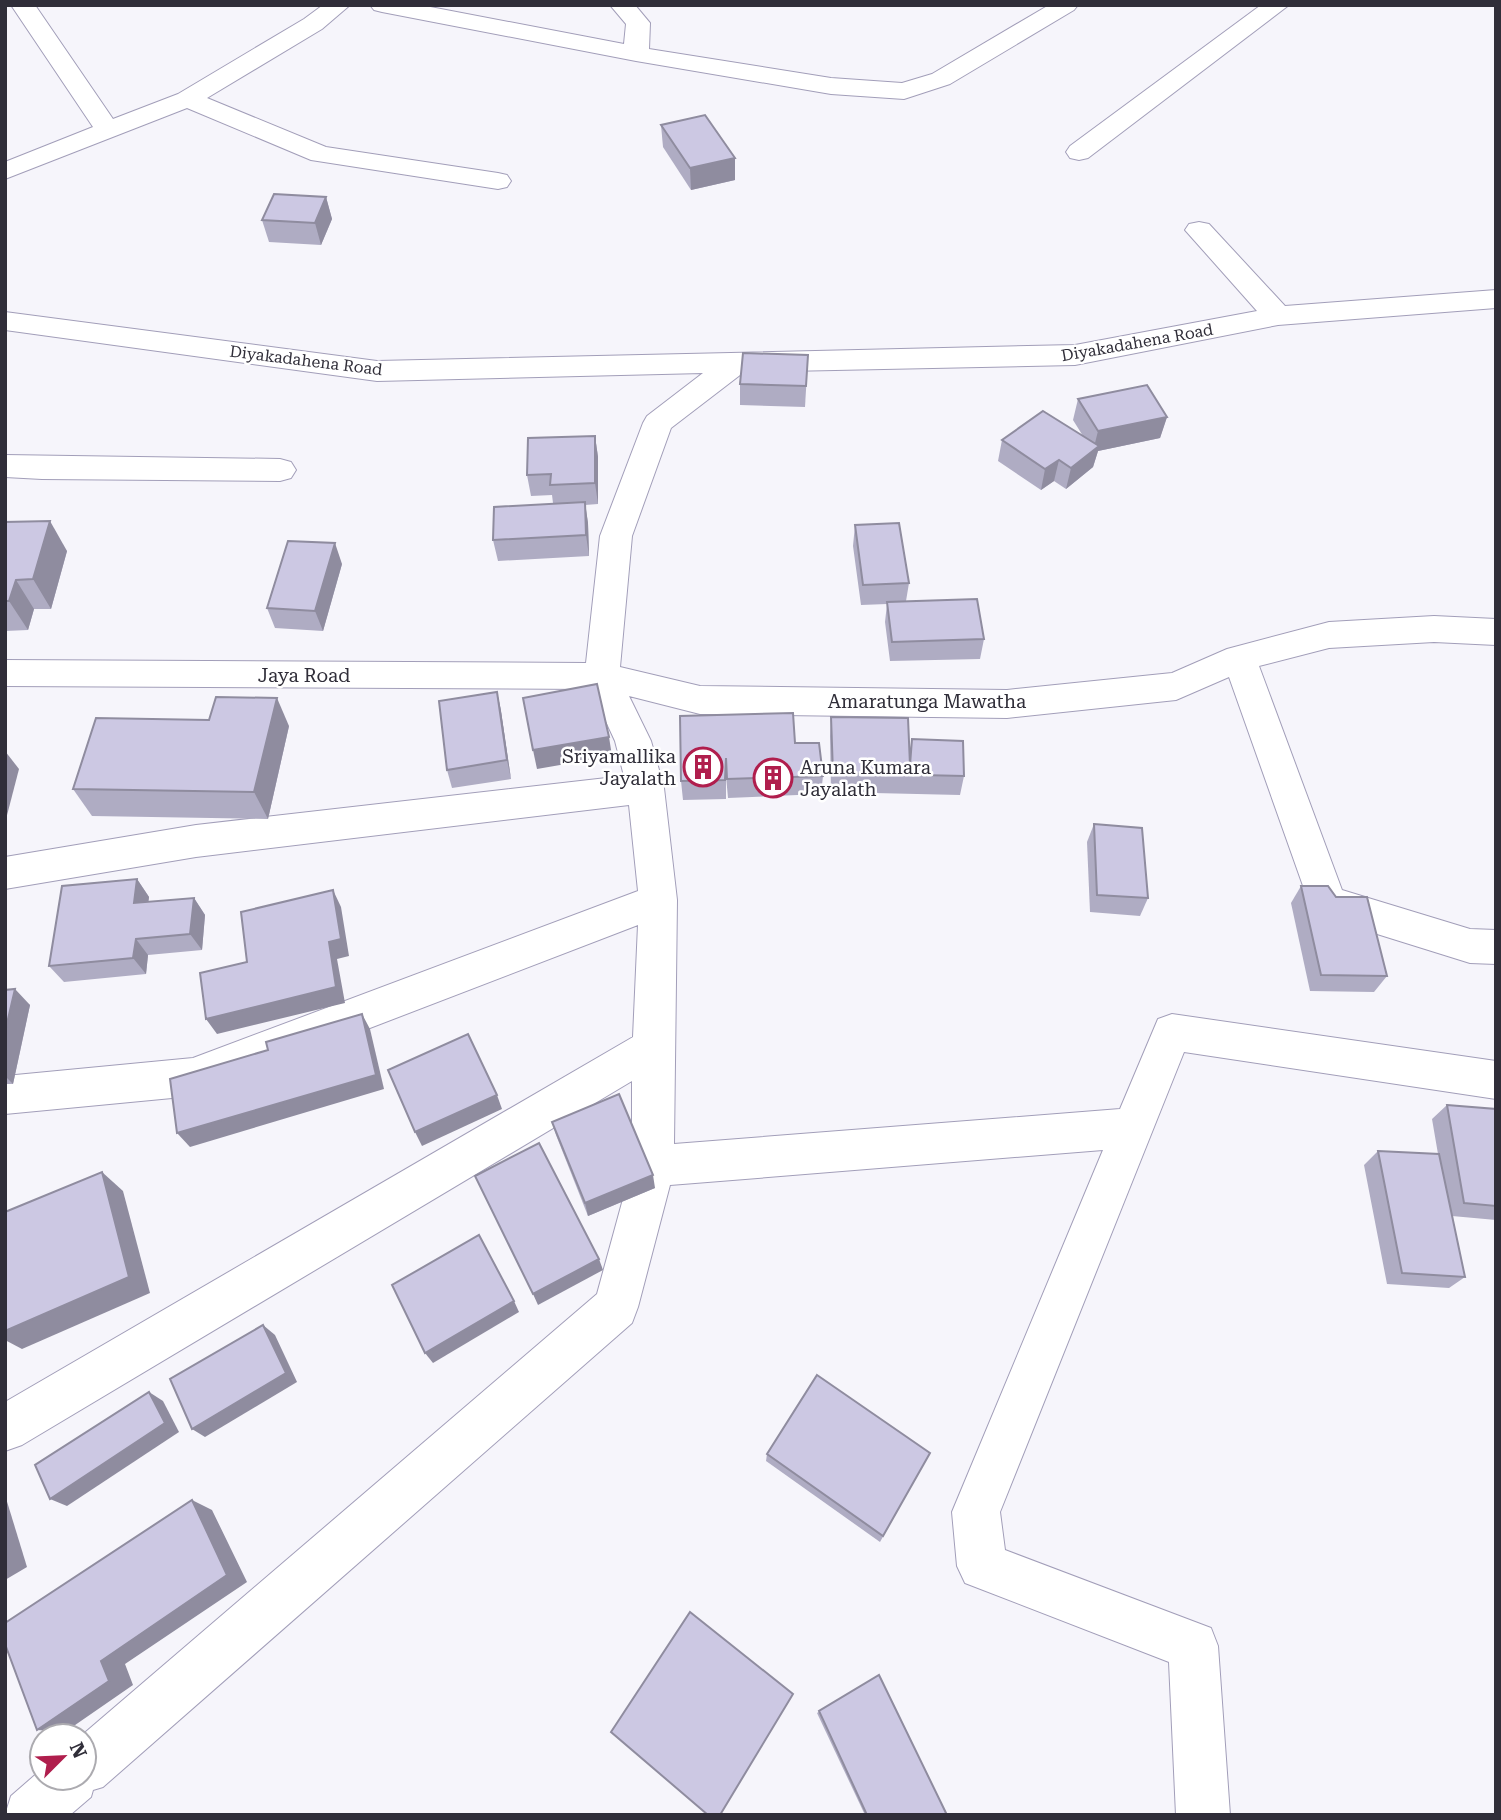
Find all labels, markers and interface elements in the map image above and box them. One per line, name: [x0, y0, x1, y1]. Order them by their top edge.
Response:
street label: Diyakadahena Road: [1060, 320, 1214, 365]
street label: Diyakadahena Road: [228, 342, 383, 379]
street label: Jaya Road: [258, 664, 350, 687]
street label: Amaratunga Mawatha: [828, 690, 1027, 713]
place label: Sriyamallika Jayalath: [562, 745, 677, 790]
building icon: Sriyamallika Jayalath: [682, 746, 724, 788]
place label: Aruna Kumara Jayalath: [800, 756, 932, 801]
building icon: Aruna Kumara Jayalath: [752, 757, 794, 799]
north arrow: [28, 1722, 98, 1792]
text: N: [65, 1739, 92, 1762]

